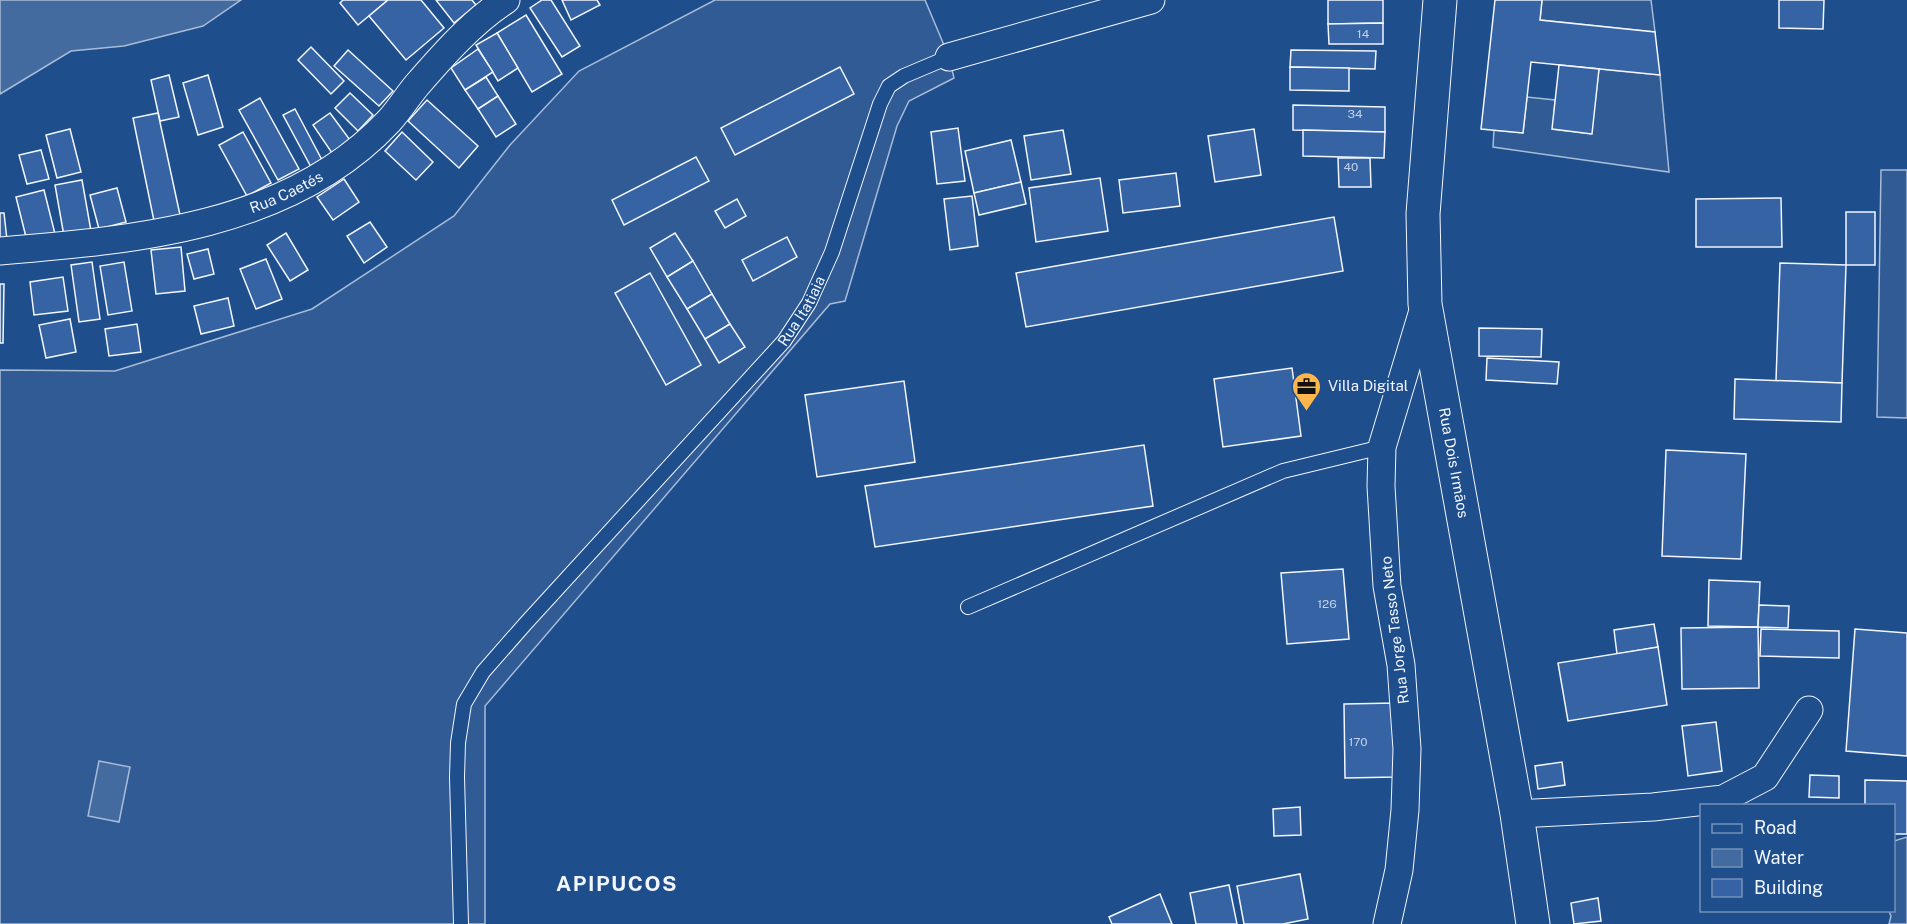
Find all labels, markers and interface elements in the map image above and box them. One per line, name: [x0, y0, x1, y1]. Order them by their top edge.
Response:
house number: 14: [1357, 27, 1370, 41]
house number: 34: [1347, 107, 1363, 121]
house number: 40: [1344, 160, 1358, 174]
street label: Rua Caetés: [247, 168, 326, 216]
street label: Rua Itatiaia: [774, 273, 828, 349]
office icon: Villa Digital: [1291, 370, 1323, 412]
place label: Villa Digital: [1328, 377, 1408, 394]
street label: Rua Dois Irmãos: [1436, 406, 1472, 519]
street label: Rua Jorge Tasso Neto: [1377, 555, 1412, 705]
house number: 126: [1317, 597, 1337, 611]
house number: 170: [1348, 735, 1368, 749]
legend: [1700, 804, 1895, 912]
text: Road: [1754, 817, 1797, 838]
text: Water: [1754, 847, 1804, 868]
district label: APIPUCOS: [556, 871, 678, 896]
text: Building: [1754, 877, 1823, 898]

